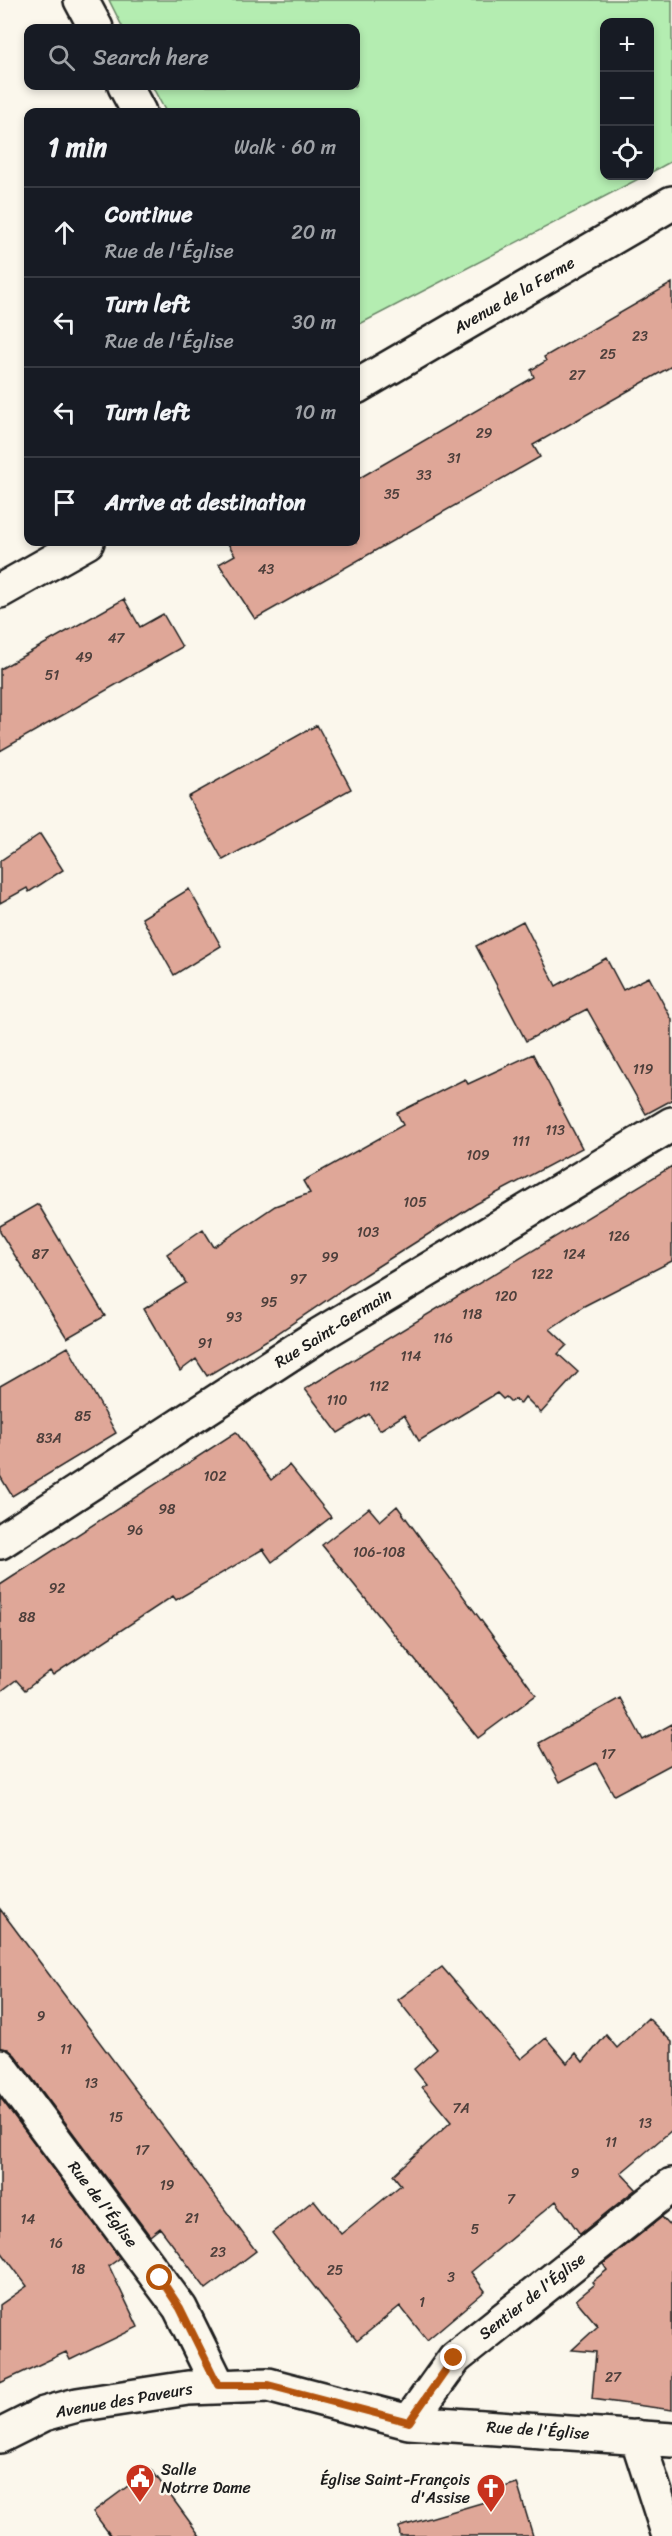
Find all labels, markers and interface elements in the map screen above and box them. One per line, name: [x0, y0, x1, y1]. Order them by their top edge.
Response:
map controls: [600, 18, 654, 180]
button: +: [600, 18, 654, 72]
search box: [24, 24, 360, 90]
text: Search here: [93, 38, 209, 77]
icon: search: [45, 41, 78, 74]
button: −: [600, 72, 654, 126]
text: 1 min: [48, 124, 107, 170]
button: locate: [600, 126, 654, 180]
text: Walk · 60 m: [234, 130, 336, 165]
text: Continue: [105, 195, 193, 234]
text: 20 m: [291, 215, 336, 250]
icon: ahead: [48, 216, 81, 249]
text: Rue de l'Église: [105, 234, 234, 269]
street label: Avenue de la Ferme: [447, 248, 580, 342]
text: Turn left: [105, 285, 190, 324]
text: 30 m: [292, 305, 336, 340]
icon: left: [48, 306, 81, 339]
text: Rue de l'Église: [105, 324, 234, 359]
house number: 23: [632, 324, 648, 349]
house number: 25: [600, 342, 617, 367]
house number: 27: [569, 363, 586, 388]
text: Turn left: [105, 393, 190, 432]
text: 10 m: [294, 395, 336, 430]
icon: left: [48, 396, 81, 429]
house number: 29: [476, 421, 493, 446]
house number: 31: [447, 446, 461, 471]
house number: 33: [416, 463, 432, 488]
house number: 35: [384, 482, 401, 507]
text: Arrive at destination: [105, 483, 306, 522]
icon: arrive: [48, 486, 81, 519]
house number: 43: [258, 557, 275, 582]
house number: 47: [108, 626, 125, 651]
house number: 49: [75, 645, 93, 670]
house number: 51: [45, 663, 59, 688]
house number: 119: [633, 1057, 654, 1082]
house number: 113: [545, 1118, 565, 1143]
house number: 111: [512, 1129, 530, 1154]
house number: 109: [466, 1143, 490, 1168]
house number: 105: [403, 1190, 427, 1215]
house number: 103: [357, 1220, 380, 1245]
house number: 126: [608, 1224, 630, 1249]
house number: 87: [32, 1242, 49, 1267]
house number: 124: [563, 1242, 586, 1267]
house number: 99: [321, 1245, 339, 1270]
house number: 122: [531, 1262, 553, 1287]
house number: 97: [290, 1267, 307, 1292]
street label: Rue Saint-Germain: [268, 1280, 398, 1376]
house number: 120: [495, 1284, 518, 1309]
house number: 95: [260, 1290, 278, 1315]
house number: 118: [462, 1302, 483, 1327]
house number: 93: [226, 1305, 242, 1330]
house number: 116: [433, 1326, 453, 1351]
house number: 91: [198, 1331, 212, 1356]
house number: 114: [401, 1344, 422, 1369]
house number: 112: [369, 1374, 389, 1399]
house number: 110: [327, 1388, 348, 1413]
house number: 85: [75, 1404, 92, 1429]
house number: 83A: [36, 1426, 62, 1451]
house number: 102: [204, 1464, 226, 1489]
house number: 98: [158, 1497, 176, 1522]
house number: 96: [127, 1518, 143, 1543]
house number: 106-108: [353, 1540, 406, 1565]
house number: 92: [49, 1576, 65, 1601]
house number: 88: [19, 1605, 36, 1630]
house number: 17: [601, 1742, 616, 1767]
house number: 9: [37, 2004, 46, 2029]
house number: 11: [60, 2037, 72, 2062]
house number: 13: [84, 2071, 98, 2096]
house number: 7A: [452, 2096, 470, 2121]
house number: 15: [109, 2105, 124, 2130]
house number: 13: [638, 2111, 652, 2136]
house number: 11: [605, 2130, 617, 2155]
house number: 17: [135, 2138, 150, 2163]
street label: Rue de l'Église: [60, 2154, 146, 2254]
house number: 9: [571, 2161, 580, 2186]
house number: 19: [160, 2173, 175, 2198]
house number: 7: [507, 2187, 516, 2212]
house number: 21: [185, 2206, 199, 2231]
house number: 14: [21, 2207, 36, 2232]
house number: 5: [471, 2217, 480, 2242]
house number: 16: [49, 2231, 63, 2256]
house number: 23: [210, 2240, 226, 2265]
street label: Sentier de l'Église: [472, 2245, 592, 2347]
house number: 18: [71, 2257, 86, 2282]
house number: 25: [327, 2258, 344, 2283]
route start: [146, 2264, 172, 2290]
house number: 3: [447, 2265, 455, 2290]
house number: 1: [419, 2290, 425, 2315]
route end: [440, 2344, 466, 2370]
house number: 27: [605, 2365, 622, 2390]
street label: Avenue des Paveurs: [52, 2374, 195, 2427]
street label: Rue de l'Église: [486, 2412, 590, 2448]
place label: Salle Notrre Dame: [161, 2455, 251, 2502]
public building icon: Salle Notrre Dame: [124, 2462, 156, 2504]
place label: Église Saint-François d'Assise: [320, 2465, 471, 2512]
church icon: Église Saint-François d'Assise: [475, 2472, 507, 2514]

